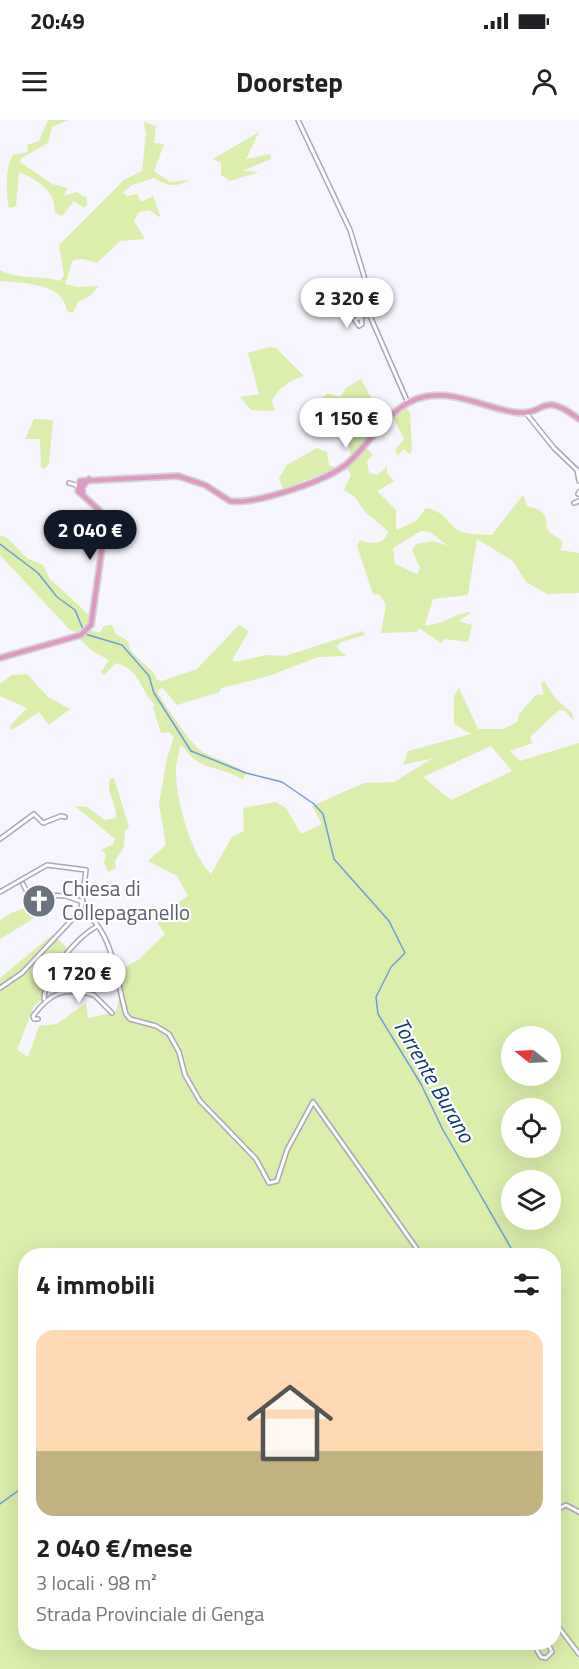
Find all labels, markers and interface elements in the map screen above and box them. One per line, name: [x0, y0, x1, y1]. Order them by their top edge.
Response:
text: 20:49: [30, 4, 85, 38]
text: Doorstep: [236, 61, 343, 102]
icon: menu: [18, 65, 51, 98]
icon: person: [528, 65, 561, 98]
pin: 2 320 €: [292, 278, 402, 329]
text: 2 320 €: [315, 282, 379, 313]
pin: 1 150 €: [291, 398, 401, 449]
text: 1 150 €: [314, 402, 378, 433]
pin: 2 040 €: [35, 510, 145, 561]
text: 2 040 €: [58, 514, 122, 545]
place label: Chiesa di Collepaganello: [62, 872, 190, 928]
church icon: Chiesa di Collepaganello: [21, 883, 57, 919]
pin: 1 720 €: [24, 953, 134, 1004]
text: 1 720 €: [47, 957, 111, 988]
water label: Torrente Burano: [384, 1011, 484, 1150]
north arrow: [501, 1026, 561, 1086]
map controls: [501, 1026, 561, 1230]
button: locate: [501, 1098, 561, 1158]
button: layers: [501, 1170, 561, 1230]
text: 4 immobili: [36, 1265, 155, 1304]
icon: filters: [510, 1268, 543, 1301]
icon: home: [236, 1369, 344, 1477]
text: 2 040 €/mese: [36, 1528, 192, 1567]
text: 3 locali · 98 m²: [36, 1567, 157, 1598]
text: Strada Provinciale di Genga: [36, 1598, 264, 1629]

